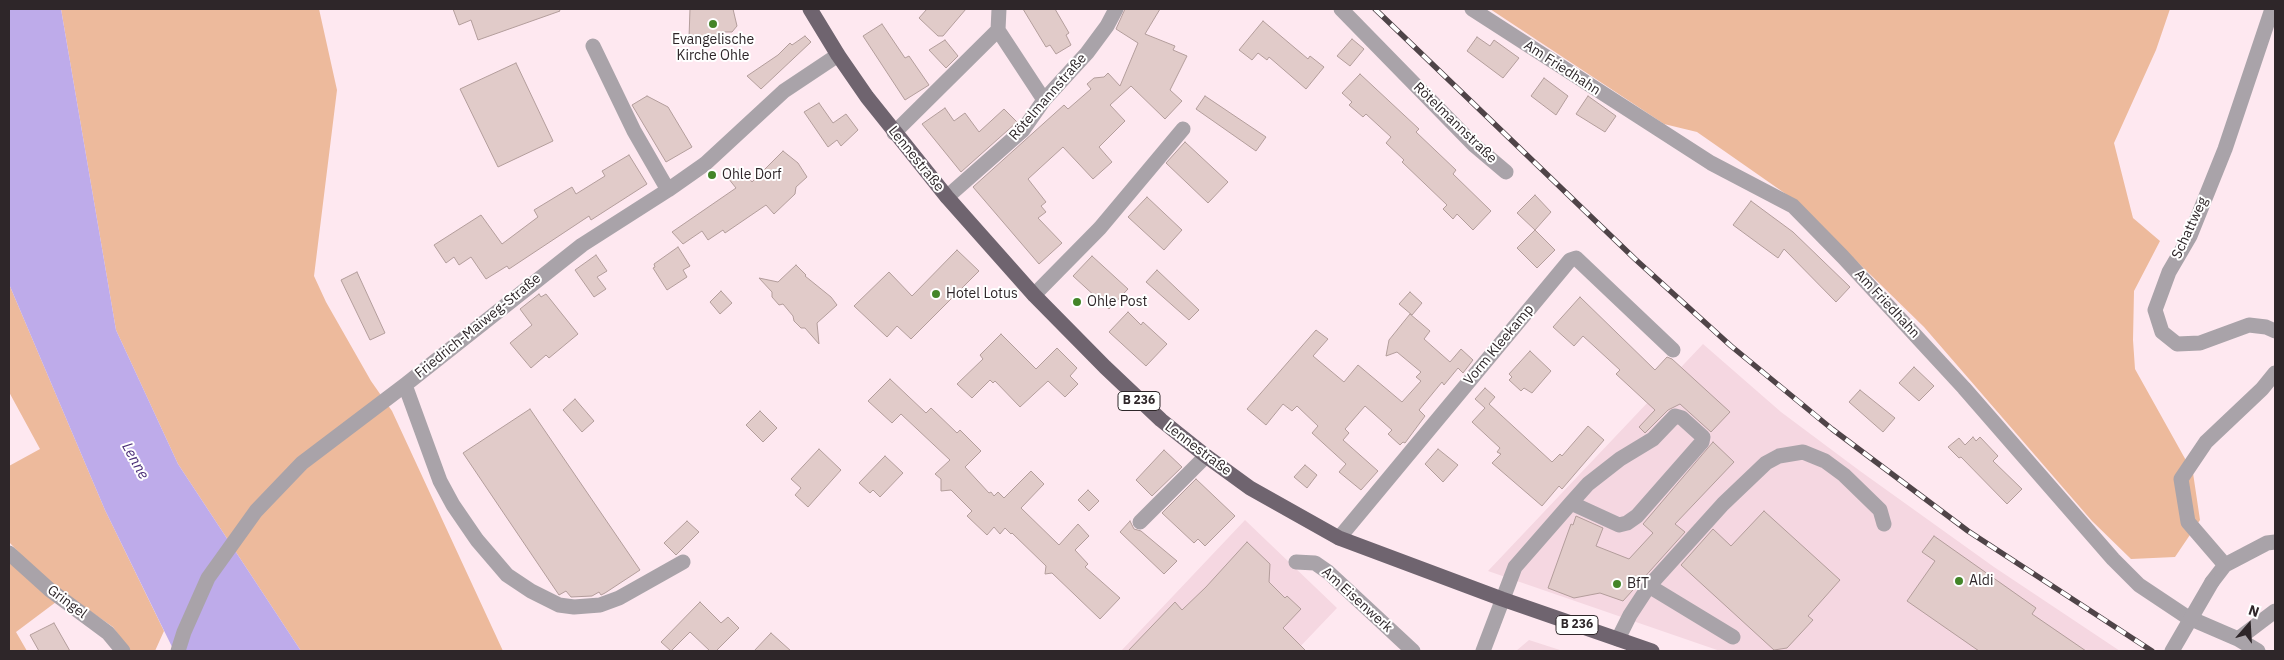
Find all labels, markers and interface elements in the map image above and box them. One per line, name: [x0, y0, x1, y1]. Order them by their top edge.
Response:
marker: Evangelische Kirche Ohle: [707, 18, 719, 30]
place label: Evangelische Kirche Ohle: [672, 32, 754, 64]
street label: Am Friedhahn: [1521, 37, 1603, 99]
street label: Rötelmannstraße: [1006, 50, 1090, 144]
street label: Rötelmannstraße: [1410, 79, 1500, 167]
street label: Lennestraße: [885, 123, 947, 195]
place label: Ohle Dorf: [722, 167, 782, 183]
marker: Ohle Dorf: [706, 169, 718, 181]
street label: Schattweg: [2168, 195, 2212, 261]
street label: Am Friedhahn: [1851, 266, 1923, 342]
street label: Friedrich-Maiweg-Straße: [412, 270, 544, 382]
place label: Hotel Lotus: [946, 286, 1018, 302]
marker: Hotel Lotus: [930, 288, 942, 300]
place label: Ohle Post: [1087, 294, 1147, 310]
marker: Ohle Post: [1071, 296, 1083, 308]
street label: Vorm Kleekamp: [1460, 301, 1538, 389]
road number: B 236: [1118, 392, 1160, 411]
street label: Lennestraße: [1161, 419, 1235, 479]
water label: Lenne: [118, 439, 152, 483]
street label: Am Eisenwerk: [1318, 564, 1396, 636]
place label: Aldi: [1969, 573, 1993, 589]
marker: Aldi: [1953, 575, 1965, 587]
place label: BfT: [1627, 576, 1649, 592]
marker: BfT: [1611, 578, 1623, 590]
street label: Gringel: [44, 582, 90, 622]
north arrow: [2224, 600, 2274, 650]
text: N: [2246, 601, 2262, 621]
road number: B 236: [1556, 616, 1598, 634]

